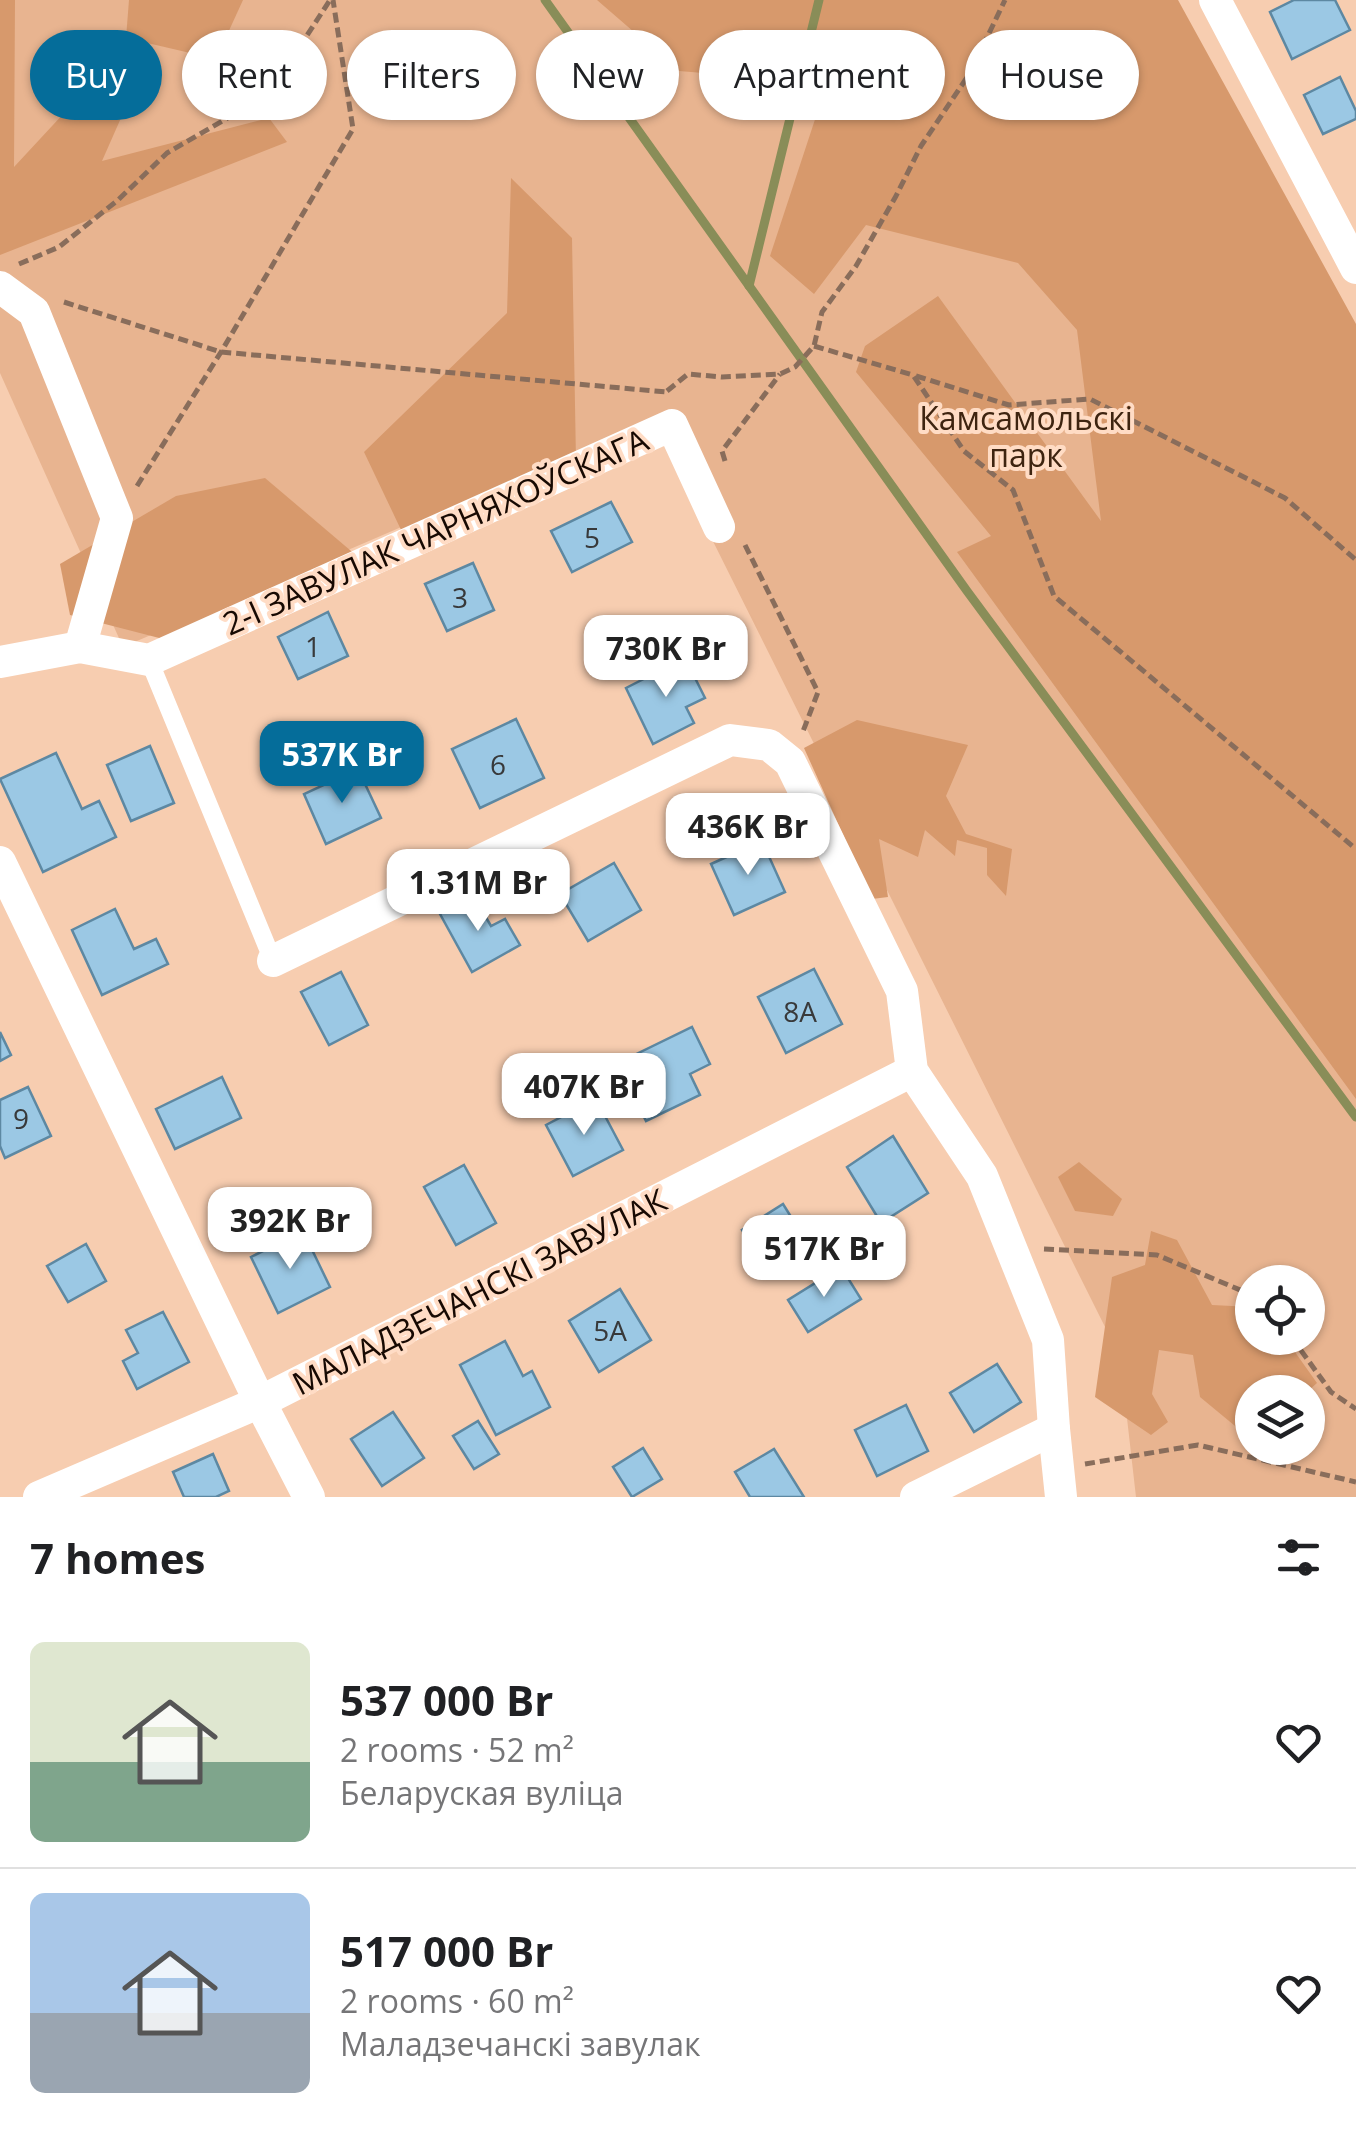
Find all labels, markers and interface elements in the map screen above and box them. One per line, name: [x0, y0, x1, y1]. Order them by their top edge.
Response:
chip: Buy: [30, 30, 162, 120]
chip: Rent: [182, 30, 327, 120]
chip: Filters: [347, 30, 516, 120]
chip: New: [536, 30, 679, 120]
chip: Apartment: [699, 30, 945, 120]
chip: House: [965, 30, 1139, 120]
park label: Камсамольскі парк: [919, 396, 1133, 476]
street label: 2-І ЗАВУЛАК ЧАРНЯХОЎСКАГА: [216, 417, 655, 644]
house number: 5: [584, 518, 600, 556]
house number: 3: [452, 578, 468, 616]
pin: 730K Br: [574, 615, 758, 700]
text: 730K Br: [606, 626, 726, 669]
house number: 1: [305, 627, 321, 665]
pin: 537K Br: [250, 721, 434, 806]
text: 537K Br: [282, 732, 402, 775]
house number: 6: [490, 745, 506, 783]
pin: 436K Br: [656, 793, 840, 878]
text: 436K Br: [688, 804, 808, 847]
pin: 1.31M Br: [375, 849, 581, 934]
text: 1.31M Br: [409, 860, 547, 903]
house number: 8А: [783, 992, 817, 1030]
pin: 407K Br: [492, 1053, 676, 1138]
text: 407K Br: [524, 1064, 644, 1107]
house number: 9: [13, 1099, 29, 1137]
street label: МАЛАДЗЕЧАНСКІ ЗАВУЛАК: [285, 1178, 674, 1404]
pin: 392K Br: [198, 1187, 382, 1272]
text: 392K Br: [230, 1198, 350, 1241]
pin: 517K Br: [732, 1215, 916, 1300]
text: 517K Br: [764, 1226, 884, 1269]
map controls: [1235, 1265, 1325, 1465]
button: locate: [1235, 1265, 1325, 1355]
house number: 5А: [593, 1311, 627, 1349]
button: layers: [1235, 1375, 1325, 1465]
text: 7 homes: [30, 1529, 205, 1586]
icon: filters: [1271, 1530, 1326, 1585]
text: 537 000 Br: [340, 1671, 553, 1728]
icon: home: [110, 1682, 230, 1802]
icon: heart: [1271, 1715, 1326, 1770]
text: 2 rooms · 52 m²: [340, 1728, 574, 1771]
text: Беларуская вуліца: [340, 1771, 624, 1814]
text: 517 000 Br: [340, 1922, 553, 1979]
icon: home: [110, 1933, 230, 2053]
icon: heart: [1271, 1966, 1326, 2021]
text: 2 rooms · 60 m²: [340, 1979, 574, 2022]
text: Маладзечанскі завулак: [340, 2022, 700, 2065]

